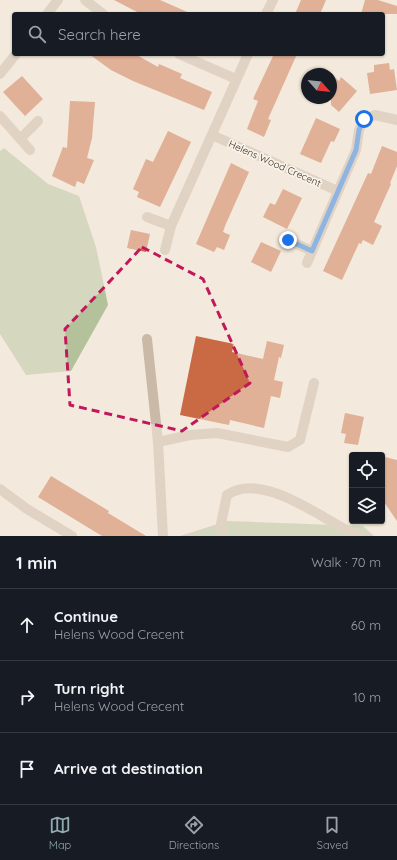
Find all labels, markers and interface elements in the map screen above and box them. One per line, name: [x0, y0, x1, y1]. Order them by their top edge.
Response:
search box: [12, 12, 385, 56]
icon: search: [26, 23, 48, 45]
text: Search here: [58, 25, 141, 44]
north arrow: [301, 68, 337, 104]
route start: [355, 110, 373, 128]
street label: Helens Wood Crecent: [226, 137, 324, 190]
route end: [279, 231, 297, 249]
map controls: [349, 452, 385, 524]
button: locate: [349, 452, 385, 488]
button: layers: [349, 488, 385, 524]
text: 1 min: [16, 552, 57, 573]
text: Walk · 70 m: [311, 554, 381, 570]
text: Continue: [54, 607, 118, 626]
icon: ahead: [16, 614, 38, 636]
text: 60 m: [351, 617, 381, 633]
text: Helens Wood Crecent: [54, 626, 184, 642]
text: Turn right: [54, 679, 125, 698]
icon: right: [16, 686, 38, 708]
text: 10 m: [353, 689, 381, 705]
text: Helens Wood Crecent: [54, 698, 184, 714]
icon: arrive: [16, 758, 38, 780]
text: Arrive at destination: [54, 759, 203, 778]
tab: Map: [49, 814, 71, 852]
tab: Directions: [169, 814, 219, 852]
tab: Saved: [317, 814, 348, 852]

